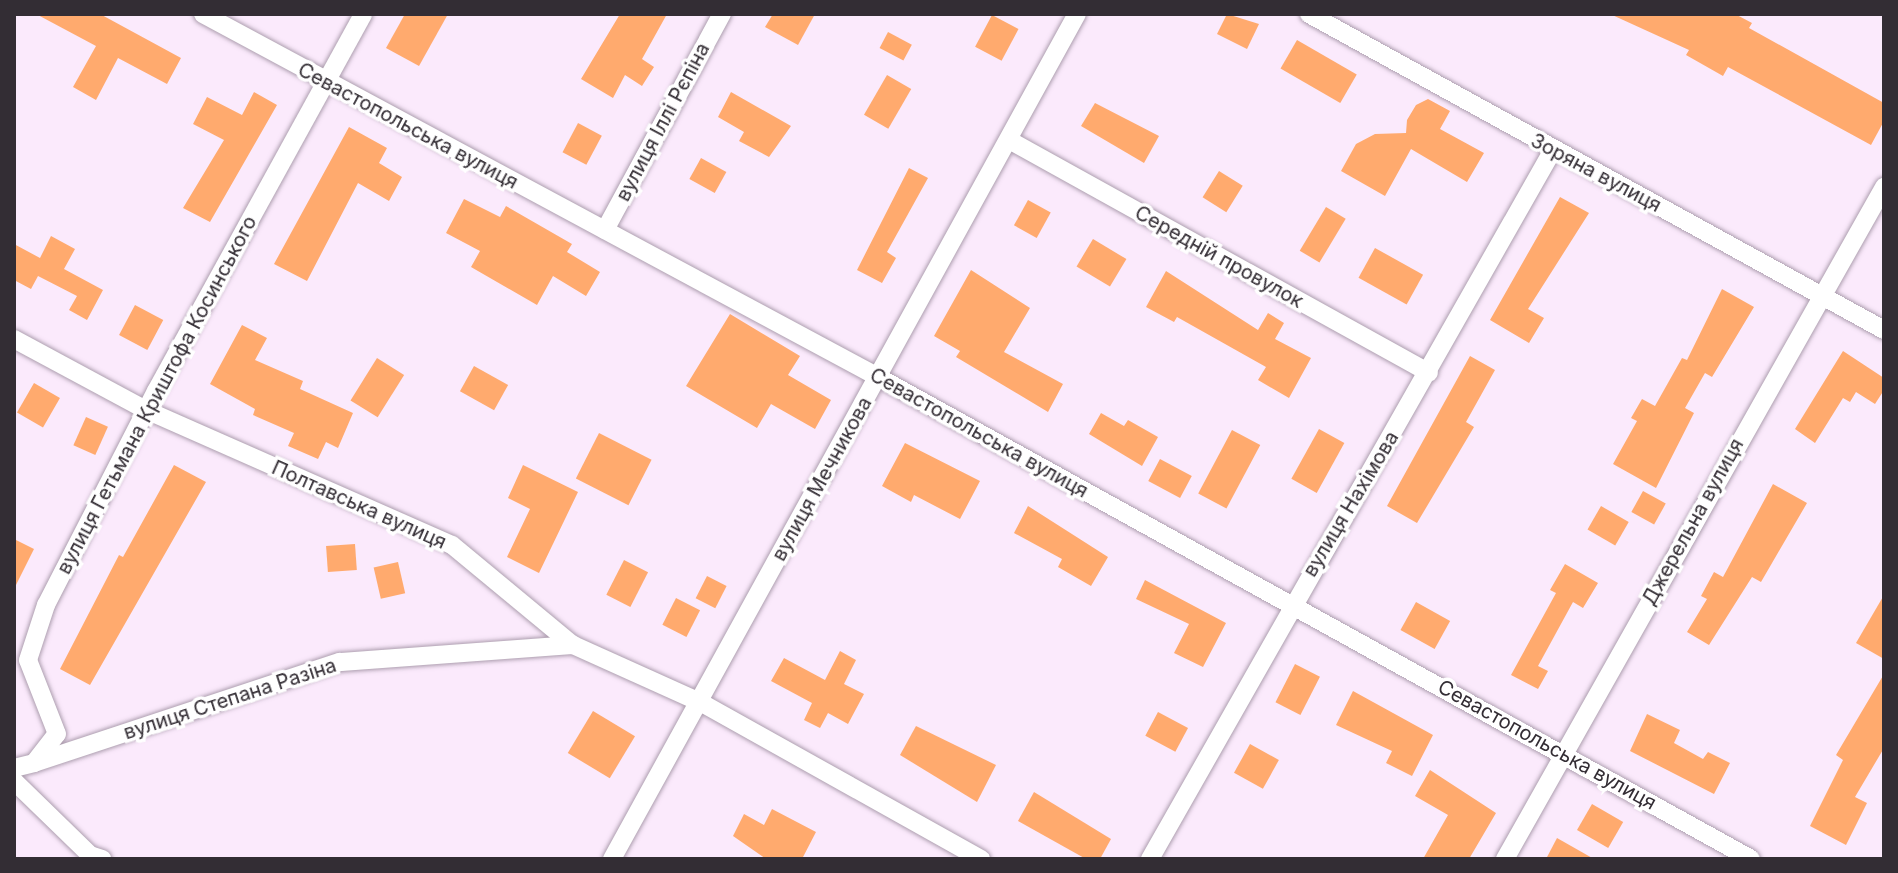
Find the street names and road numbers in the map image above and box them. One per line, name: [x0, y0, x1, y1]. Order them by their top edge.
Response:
street label: вулиця Іллі Рєпіна: [611, 39, 715, 205]
street label: Севастопольська вулиця: [294, 58, 522, 194]
street label: Зоряна вулиця: [1527, 129, 1665, 217]
street label: Середній провулок: [1131, 201, 1307, 313]
street label: вулиця Гетьмана Криштофа Косинського: [52, 212, 262, 578]
street label: Севастопольська вулиця: [866, 363, 1092, 503]
street label: вулиця Мечникова: [767, 393, 877, 565]
street label: вулиця Нахімова: [1298, 427, 1404, 581]
street label: Джерельна вулиця: [1637, 434, 1749, 610]
street label: Полтавська вулиця: [268, 456, 450, 554]
street label: вулиця Степана Разіна: [121, 653, 339, 745]
street label: Севастопольська вулиця: [1434, 675, 1660, 815]

